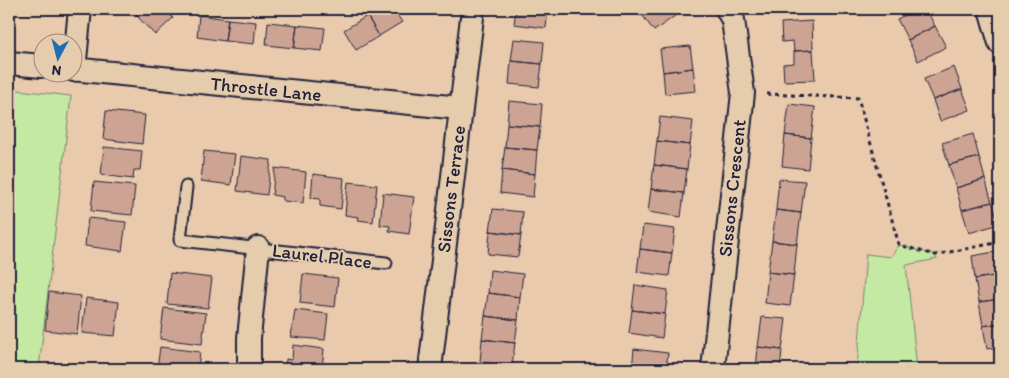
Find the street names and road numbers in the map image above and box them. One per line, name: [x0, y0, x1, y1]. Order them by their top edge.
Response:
street label: Throstle Lane: [209, 72, 323, 106]
street label: Sissons Crescent: [713, 118, 751, 258]
street label: Sissons Terrace: [432, 124, 470, 254]
street label: Laurel Place: [271, 238, 373, 274]

